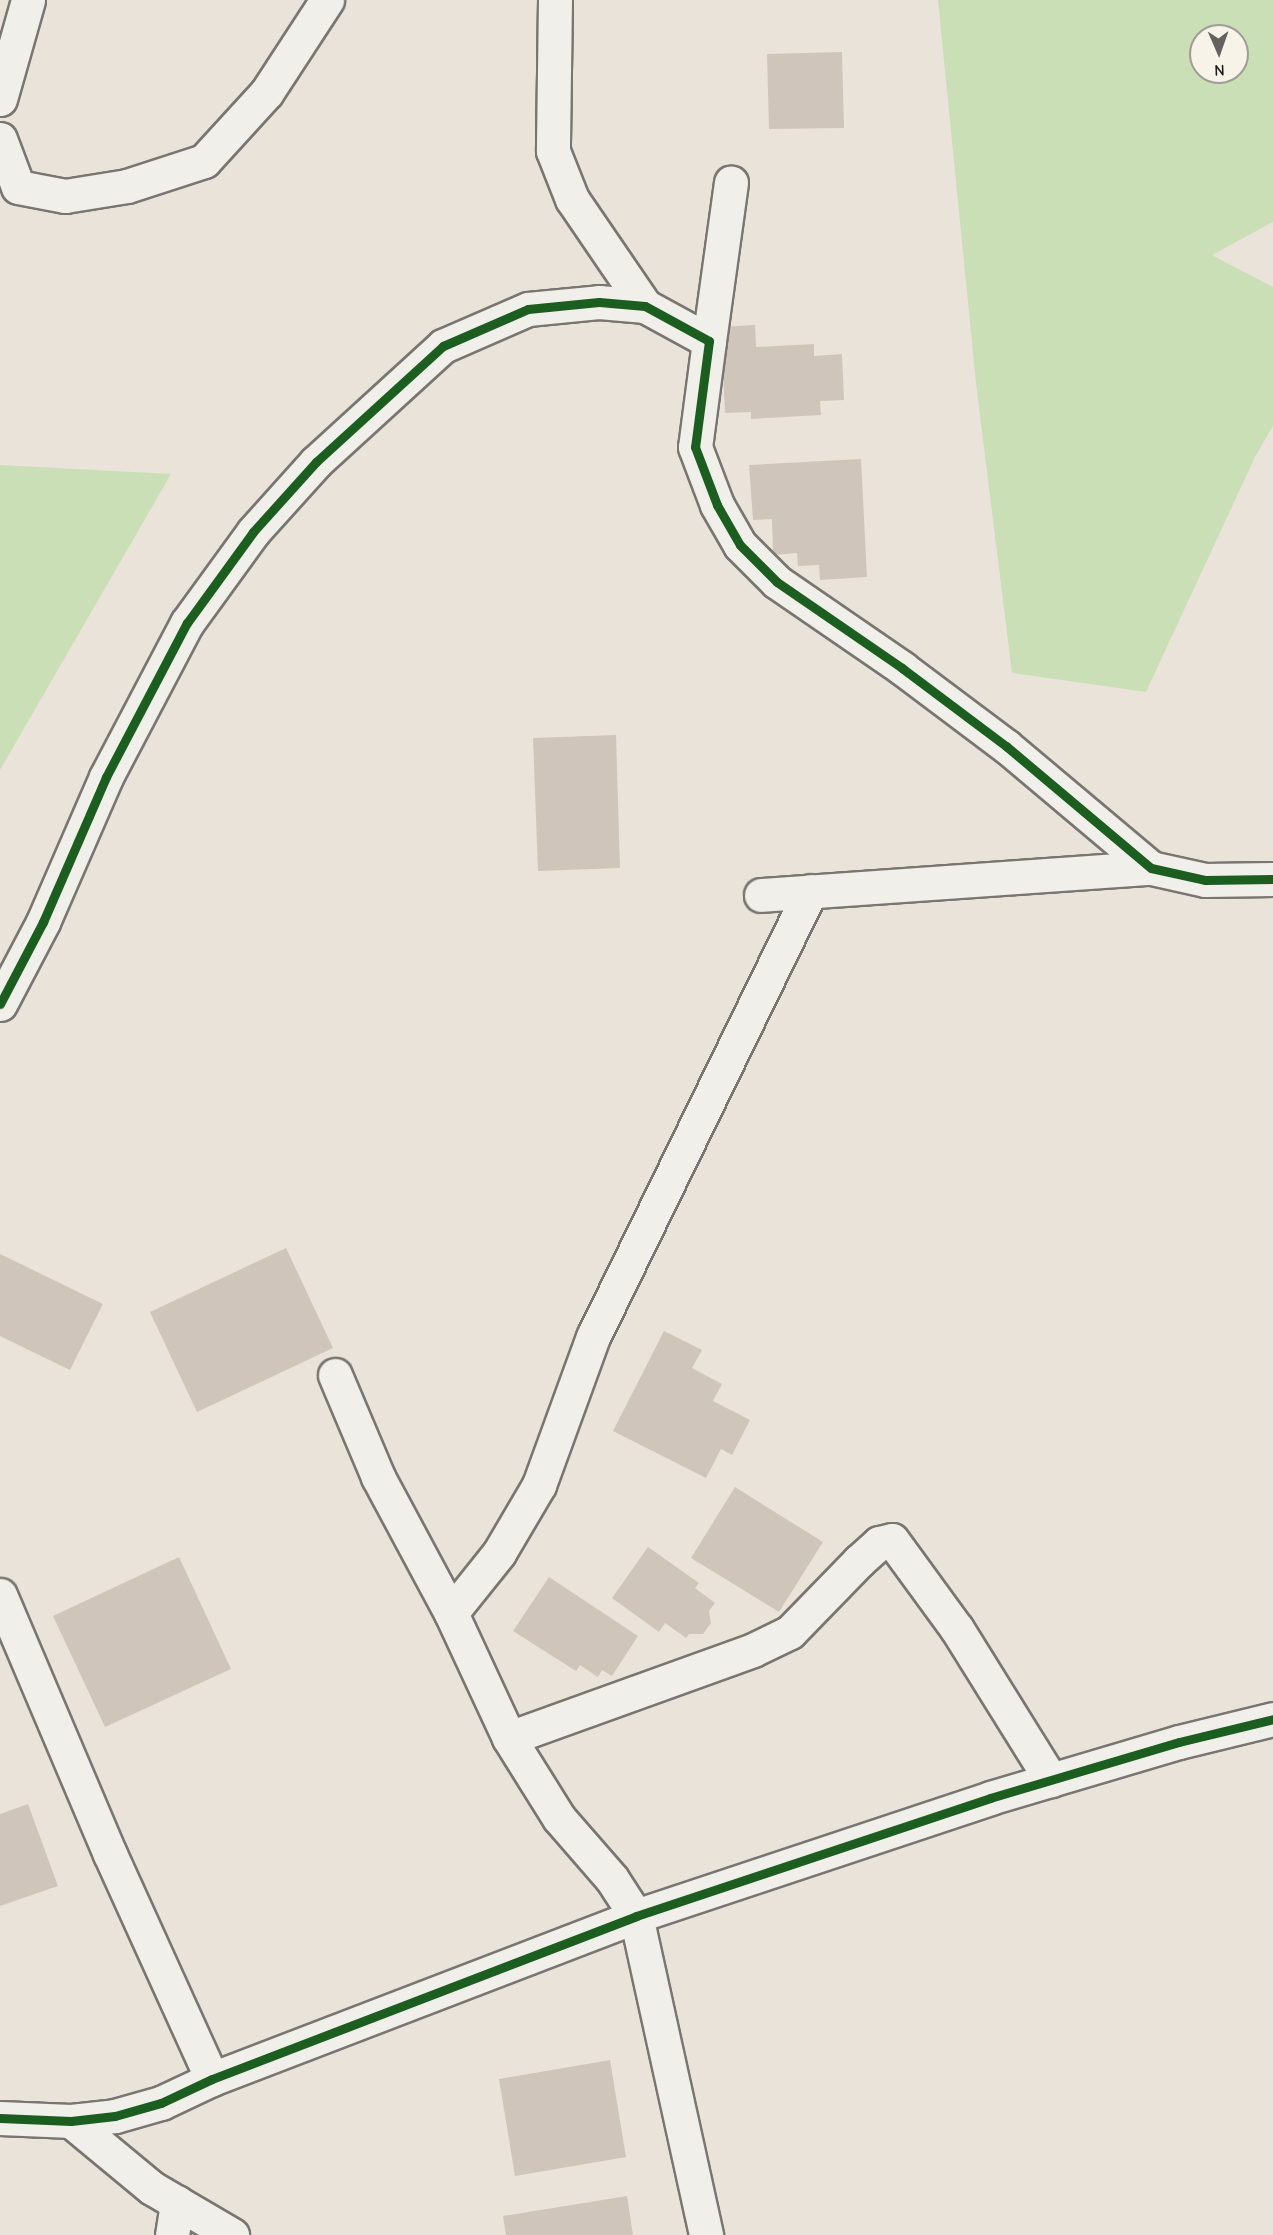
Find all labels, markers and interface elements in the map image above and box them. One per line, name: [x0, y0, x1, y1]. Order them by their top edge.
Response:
north arrow: [1189, 24, 1249, 84]
text: N: [1214, 61, 1225, 79]

